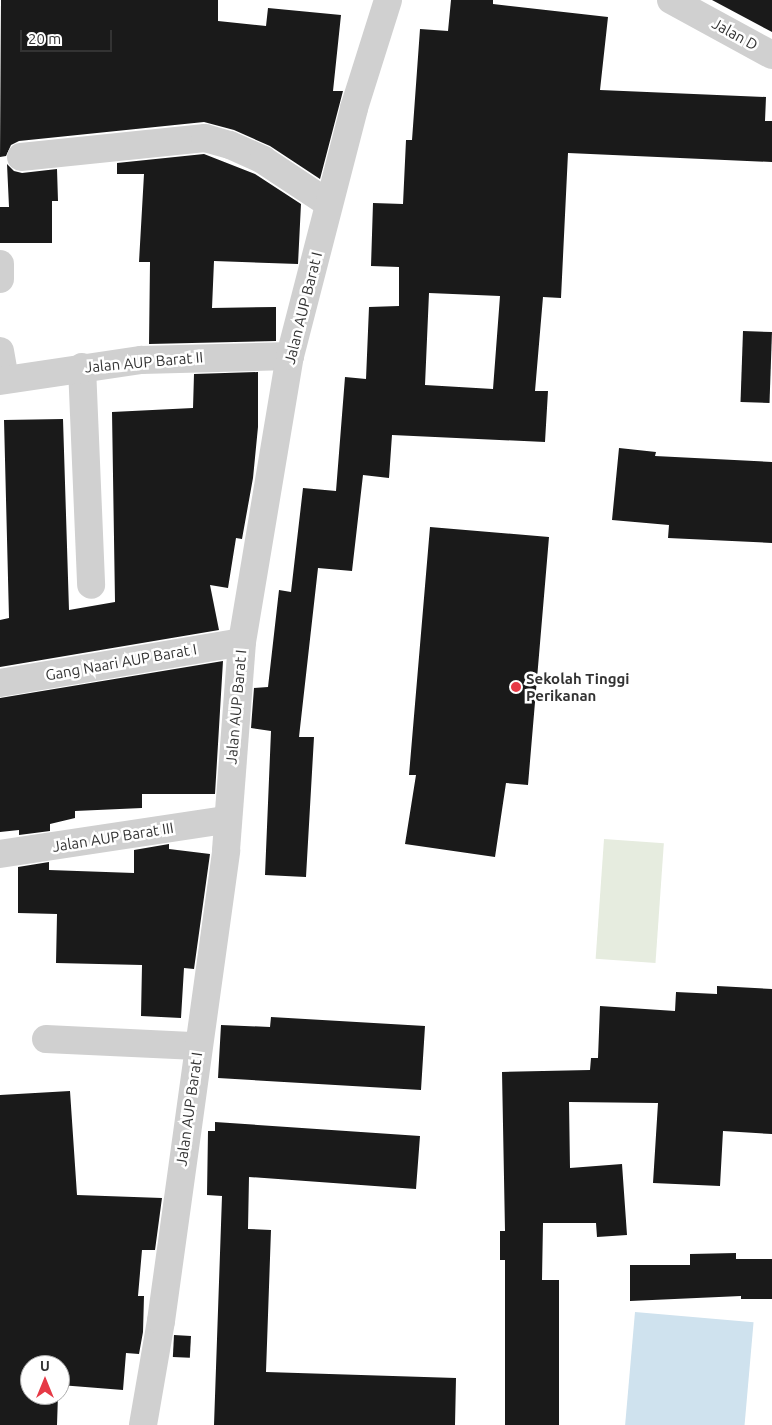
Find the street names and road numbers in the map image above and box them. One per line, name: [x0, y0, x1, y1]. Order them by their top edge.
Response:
street label: Jalan D: [709, 14, 761, 54]
street label: Jalan AUP Barat I: [280, 250, 326, 366]
street label: Jalan AUP Barat II: [84, 348, 204, 376]
street label: Gang Naari AUP Barat I: [44, 640, 198, 684]
street label: Jalan AUP Barat I: [222, 649, 250, 765]
street label: Jalan AUP Barat III: [51, 819, 175, 855]
street label: Jalan AUP Barat I: [172, 1051, 206, 1167]

